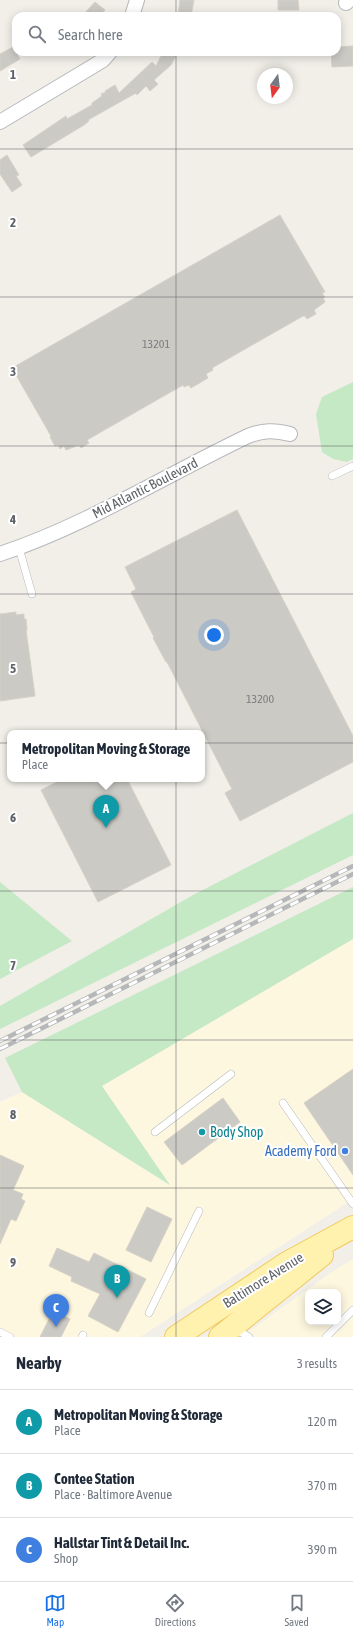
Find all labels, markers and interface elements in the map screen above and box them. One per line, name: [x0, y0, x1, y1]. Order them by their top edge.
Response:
search box: [12, 12, 341, 56]
icon: search: [26, 23, 48, 45]
text: Search here: [58, 26, 123, 43]
text: 1: [10, 67, 16, 82]
north arrow: [257, 68, 293, 104]
text: 2: [10, 215, 16, 230]
house number: 13201: [142, 337, 170, 351]
text: 3: [10, 364, 16, 379]
street label: Mid Atlantic Boulevard: [90, 455, 200, 521]
text: 4: [9, 512, 16, 527]
your location: [204, 625, 224, 645]
text: 5: [10, 661, 16, 676]
house number: 13200: [246, 692, 274, 706]
popup: [7, 730, 205, 782]
text: Metropolitan Moving & Storage: [22, 740, 190, 757]
text: Place: [22, 757, 48, 772]
pin: A: [93, 795, 119, 828]
text: 6: [10, 810, 16, 825]
text: 7: [10, 958, 16, 973]
text: 8: [10, 1107, 16, 1122]
place label: Body Shop: [210, 1124, 264, 1140]
marker: Body Shop: [197, 1127, 207, 1137]
place label: Academy Ford: [265, 1143, 337, 1159]
marker: Academy Ford: [340, 1146, 350, 1156]
street label: Baltimore Avenue: [220, 1249, 306, 1311]
text: 9: [10, 1255, 16, 1270]
pin: B: [104, 1265, 130, 1298]
map controls: [305, 1289, 341, 1325]
button: layers: [305, 1289, 341, 1325]
pin: C: [43, 1294, 69, 1327]
text: Nearby: [16, 1353, 62, 1373]
text: 3 results: [297, 1356, 337, 1371]
text: Metropolitan Moving & Storage: [54, 1406, 223, 1423]
text: A: [26, 1414, 32, 1429]
text: 120 m: [308, 1414, 337, 1429]
text: Place: [54, 1423, 81, 1438]
text: Contee Station: [54, 1470, 135, 1487]
text: B: [26, 1478, 32, 1493]
text: 370 m: [308, 1478, 337, 1493]
text: Place · Baltimore Avenue: [54, 1487, 172, 1502]
text: Hallstar Tint & Detail Inc.: [54, 1534, 189, 1551]
text: C: [26, 1542, 32, 1557]
text: 390 m: [308, 1542, 337, 1557]
text: Shop: [54, 1551, 78, 1566]
tab: Map: [44, 1592, 66, 1628]
tab: Directions: [155, 1592, 196, 1628]
tab: Saved: [284, 1592, 309, 1628]

